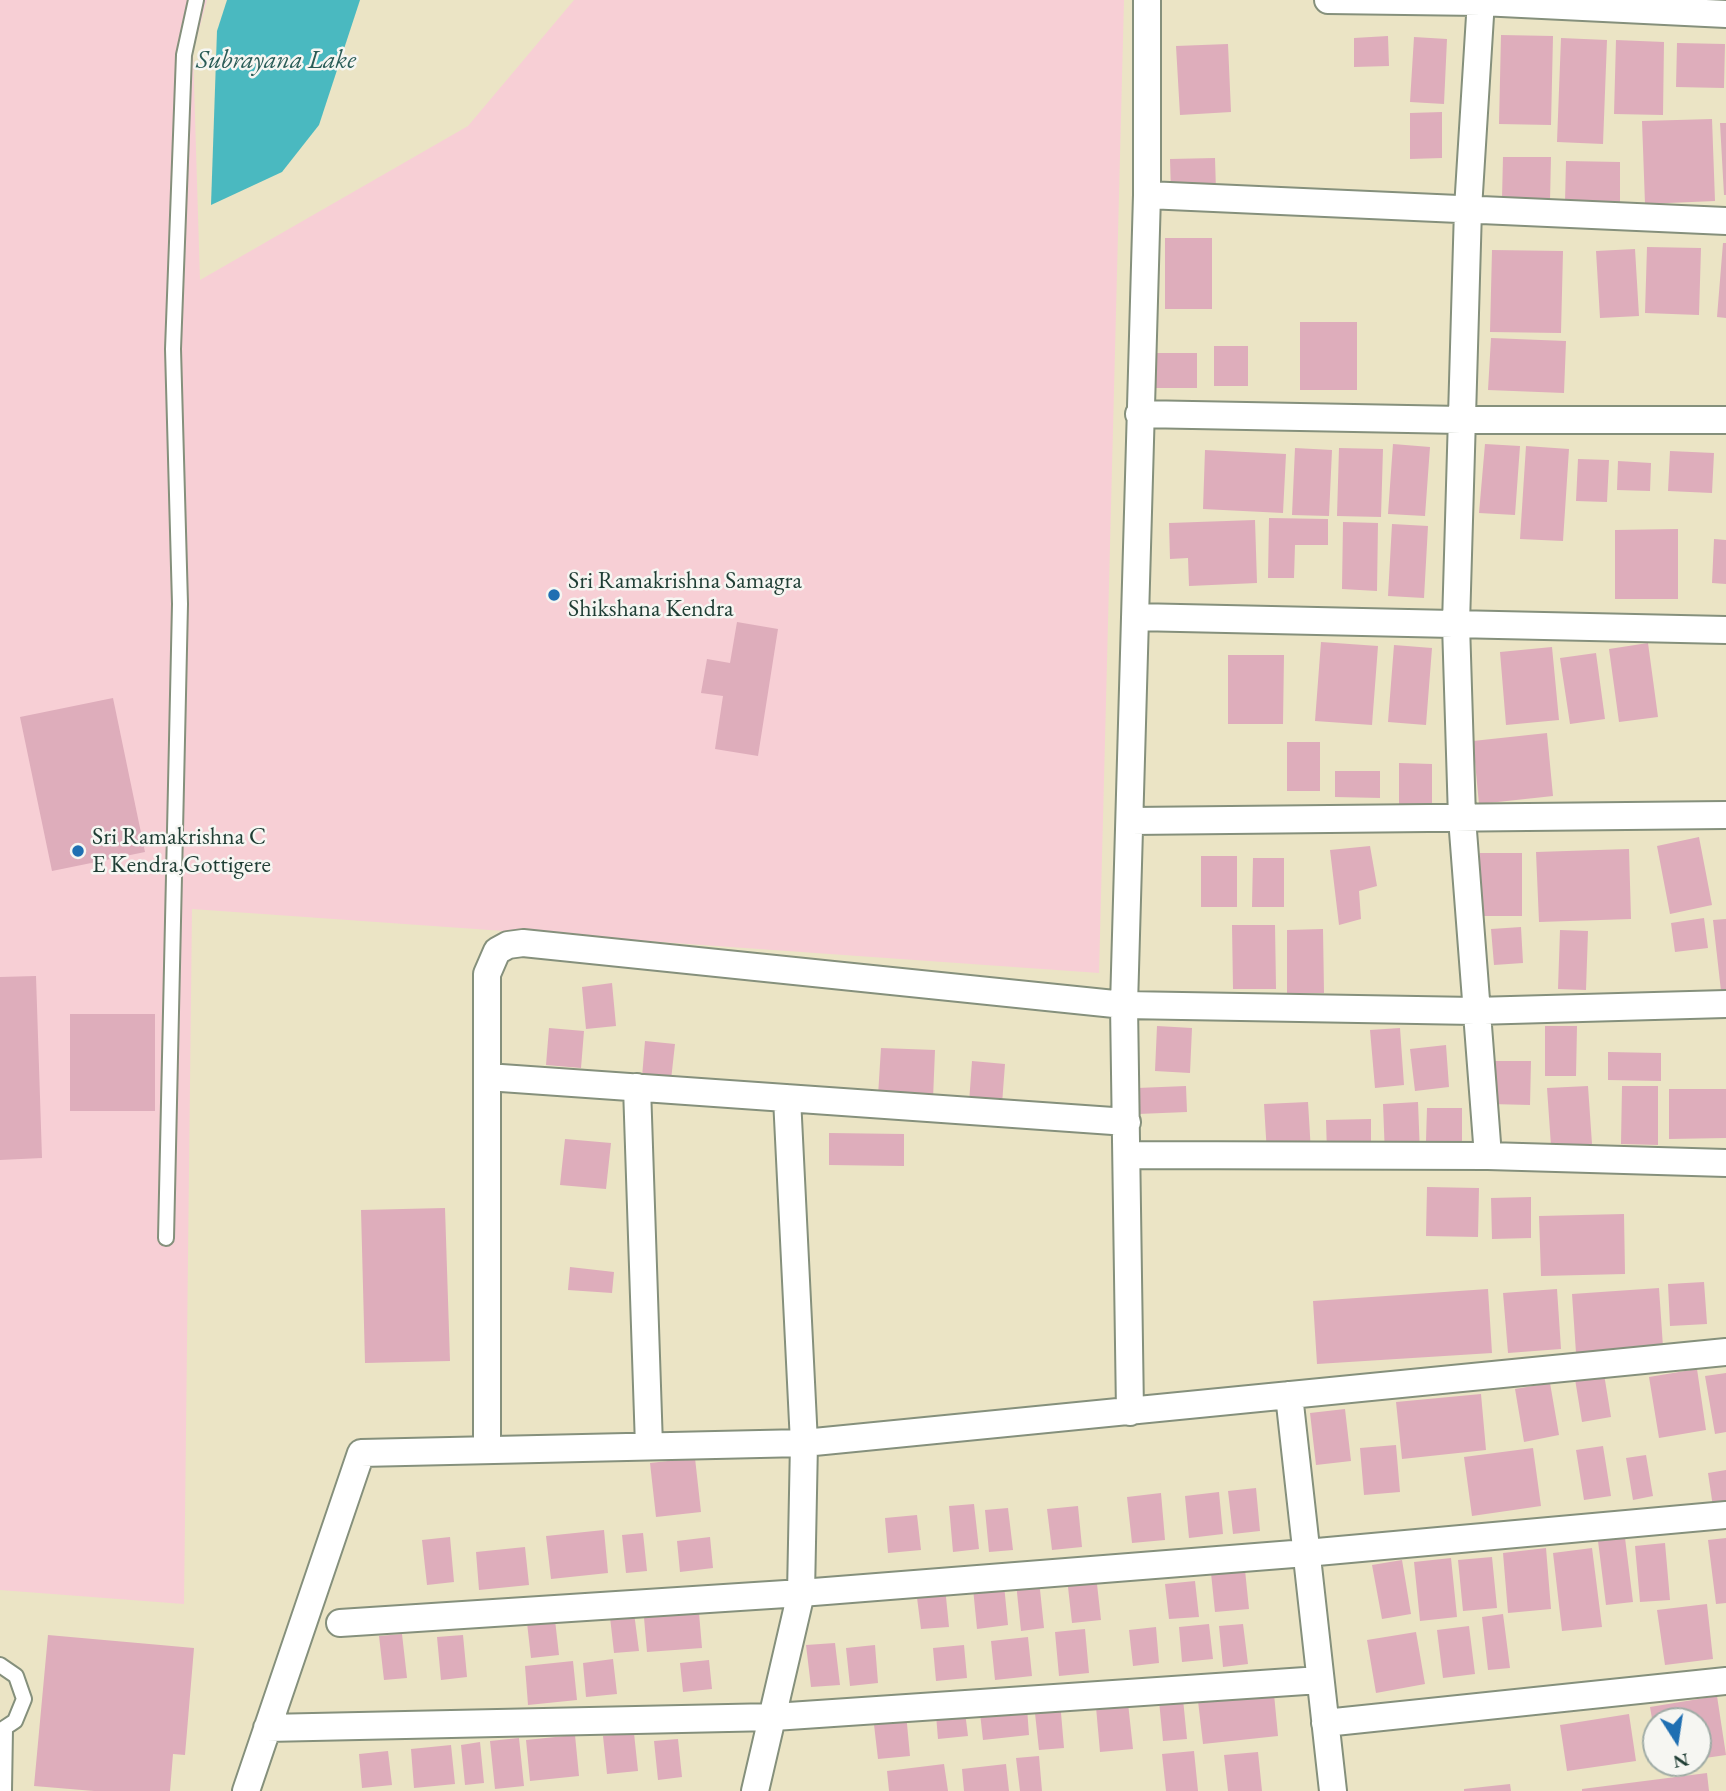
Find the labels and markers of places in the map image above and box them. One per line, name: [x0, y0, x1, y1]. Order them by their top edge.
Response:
place label: Sri Ramakrishna Samagra Shikshana Kendra: [568, 567, 802, 623]
marker: Sri Ramakrishna Samagra Shikshana Kendra: [546, 587, 562, 603]
place label: Sri Ramakrishna C E Kendra,Gottigere: [92, 823, 271, 879]
marker: Sri Ramakrishna C E Kendra,Gottigere: [70, 843, 86, 859]

